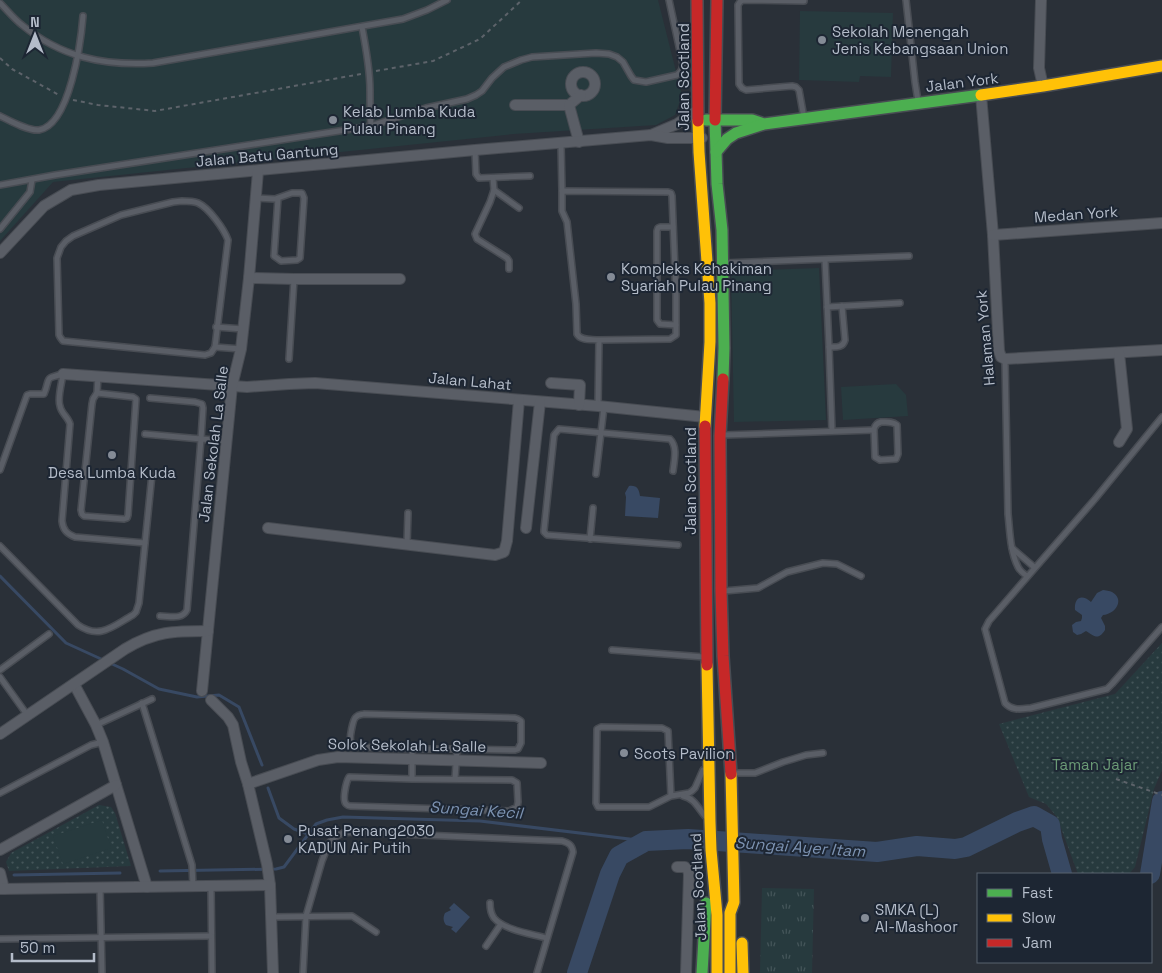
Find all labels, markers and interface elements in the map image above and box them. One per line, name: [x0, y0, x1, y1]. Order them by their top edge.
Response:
north arrow: [10, 10, 60, 60]
text: N: [30, 13, 40, 31]
place label: Sekolah Menengah Jenis Kebangsaan Union: [832, 22, 1008, 58]
street label: Jalan Scotland: [674, 23, 693, 131]
marker: Sekolah Menengah Jenis Kebangsaan Union: [816, 34, 828, 46]
street label: Jalan York: [925, 68, 999, 96]
place label: Kelab Lumba Kuda Pulau Pinang: [343, 102, 476, 138]
marker: Kelab Lumba Kuda Pulau Pinang: [327, 114, 339, 126]
street label: Jalan Batu Gantung: [195, 139, 339, 171]
street label: Medan York: [1034, 202, 1118, 226]
place label: Kompleks Kehakiman Syariah Pulau Pinang: [621, 259, 772, 295]
marker: Kompleks Kehakiman Syariah Pulau Pinang: [605, 271, 617, 283]
street label: Halaman York: [971, 289, 999, 387]
street label: Jalan Sekolah La Salle: [194, 365, 232, 523]
street label: Jalan Lahat: [428, 368, 513, 394]
street label: Jalan Scotland: [681, 427, 700, 535]
marker: Desa Lumba Kuda: [106, 449, 118, 461]
place label: Desa Lumba Kuda: [48, 463, 176, 482]
street label: Solok Sekolah La Salle: [328, 734, 486, 756]
place label: Scots Pavilion: [634, 744, 734, 763]
marker: Scots Pavilion: [618, 747, 630, 759]
park label: Taman Jajar: [1052, 755, 1138, 774]
water label: Sungai Kecil: [429, 796, 525, 824]
place label: Pusat Penang2030 KADUN Air Putih: [298, 821, 435, 857]
water label: Sungai Ayer Itam: [734, 832, 867, 862]
marker: Pusat Penang2030 KADUN Air Putih: [282, 833, 294, 845]
street label: Jalan Scotland: [686, 833, 710, 941]
legend: [977, 873, 1152, 963]
text: Fast: [1022, 883, 1053, 902]
place label: SMKA (L) Al-Mashoor: [875, 900, 958, 936]
text: Slow: [1022, 908, 1056, 927]
marker: SMKA (L) Al-Mashoor: [859, 912, 871, 924]
scale bar: [12, 930, 95, 962]
text: Jam: [1022, 933, 1052, 952]
text: 50 m: [20, 938, 55, 957]

